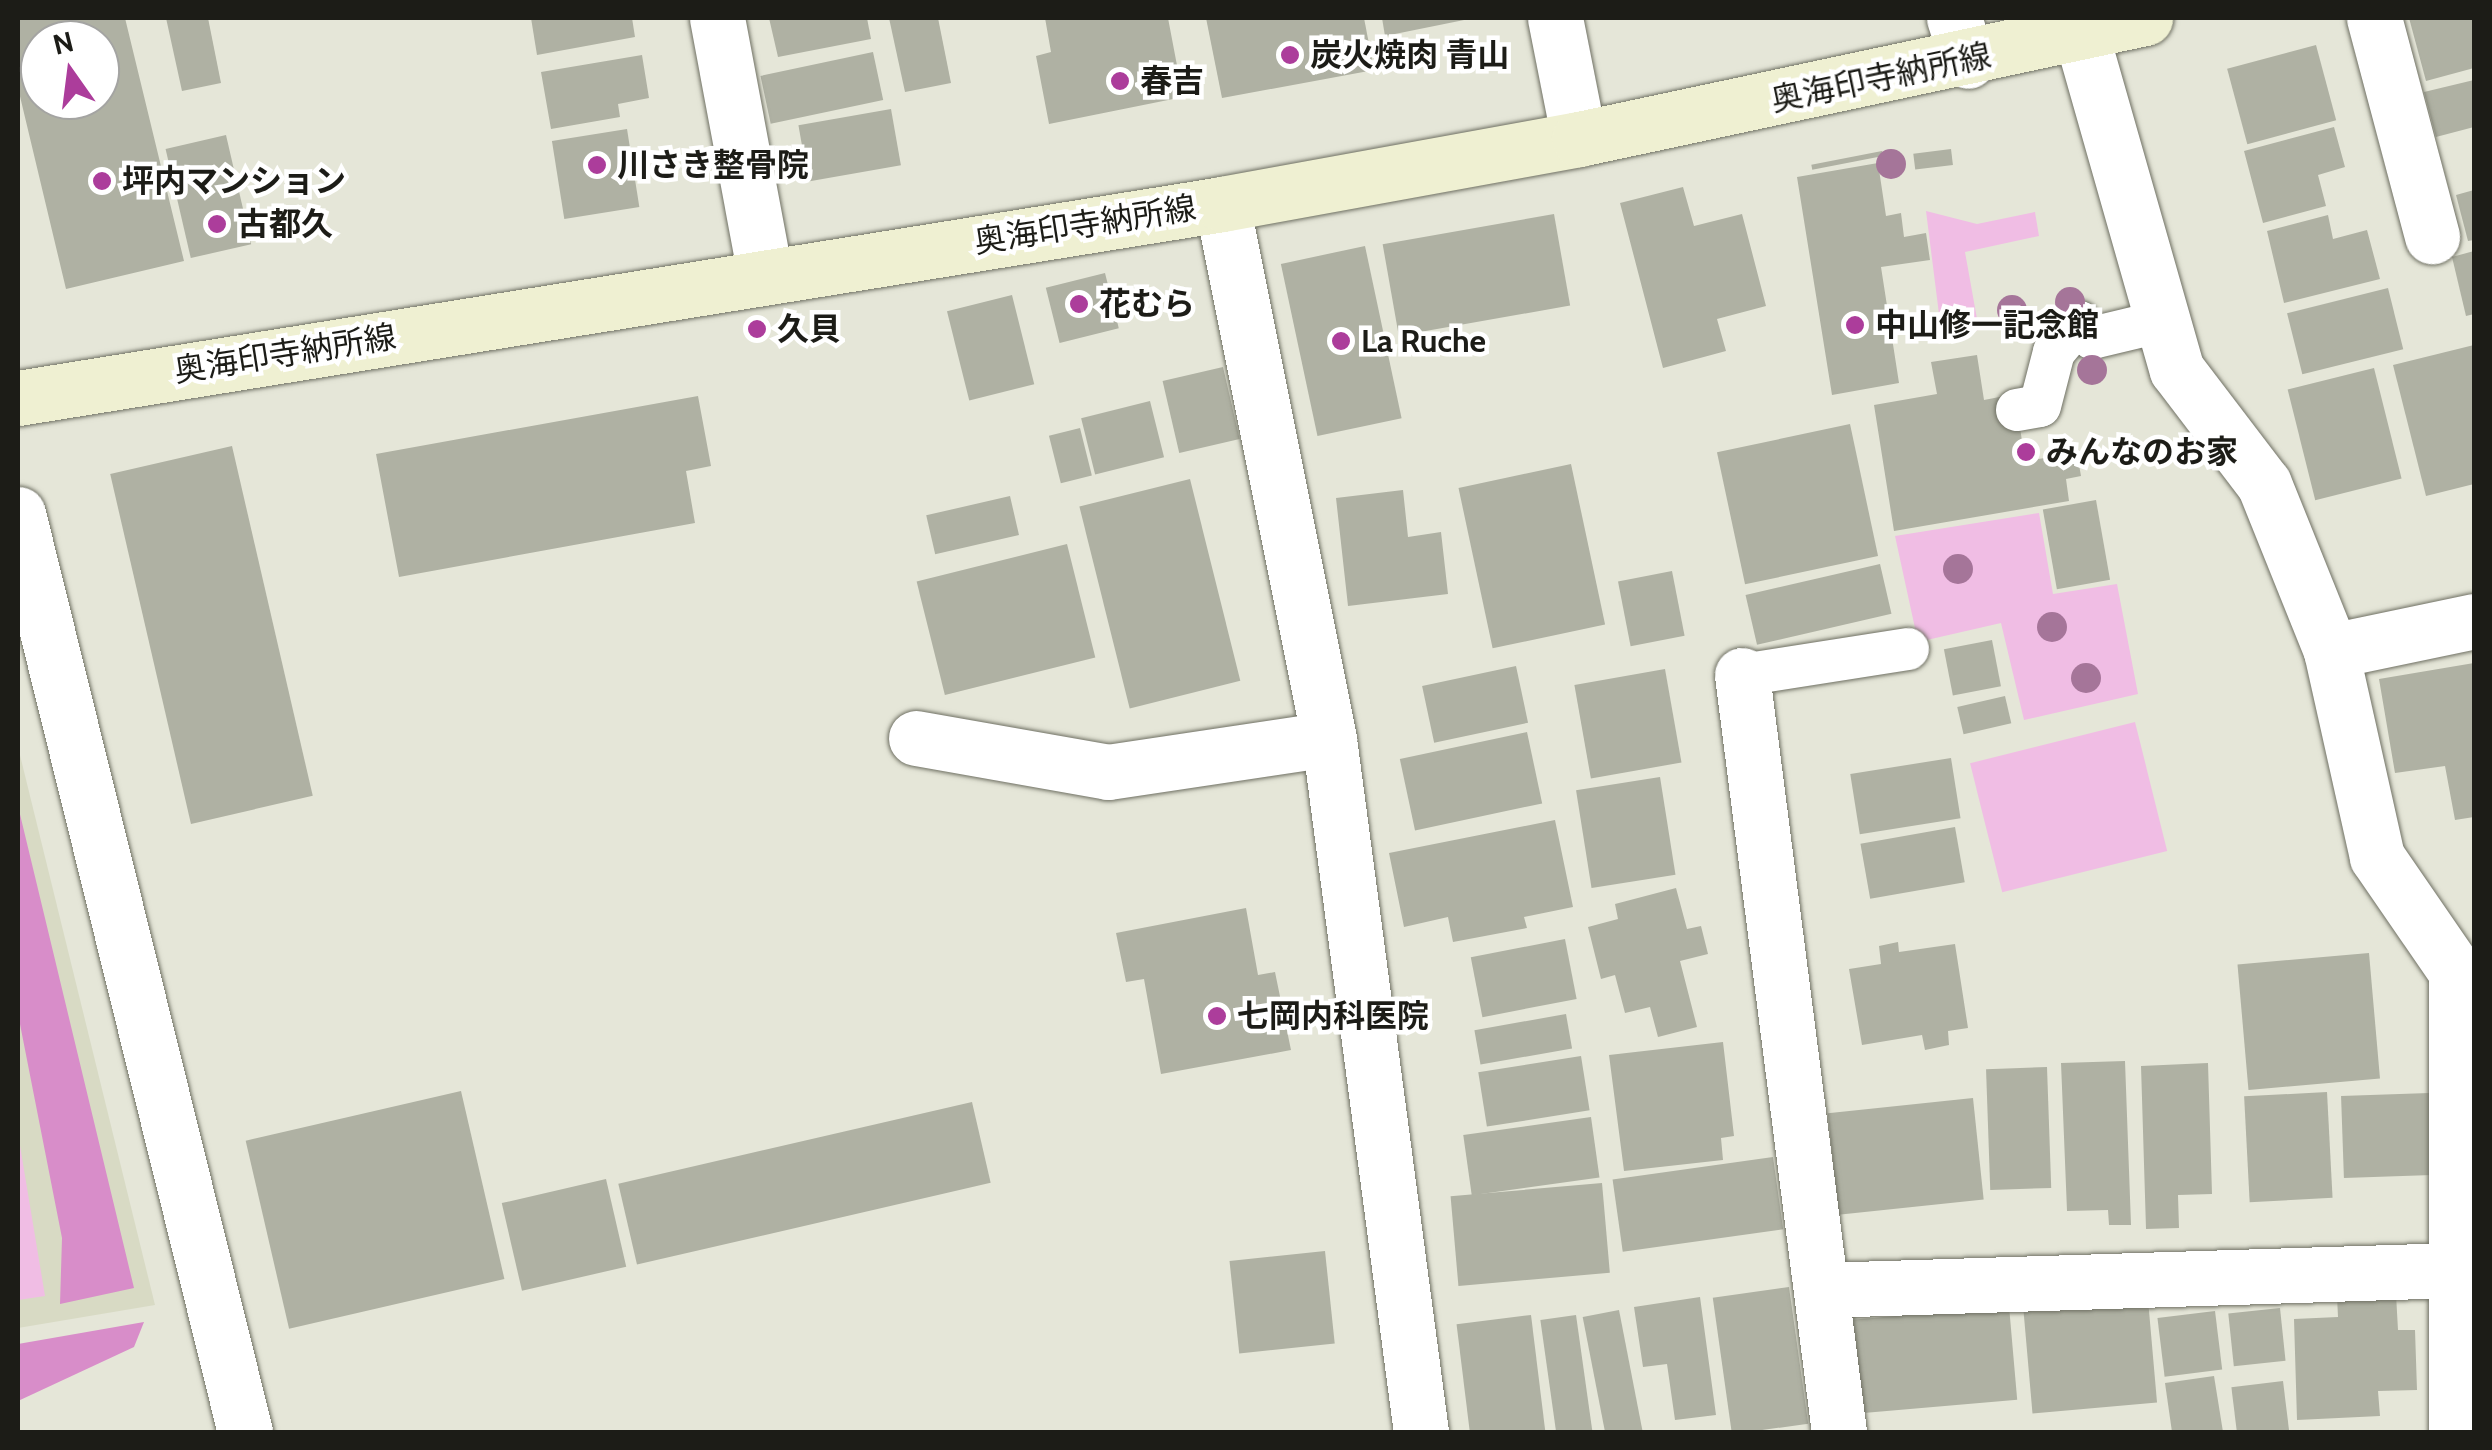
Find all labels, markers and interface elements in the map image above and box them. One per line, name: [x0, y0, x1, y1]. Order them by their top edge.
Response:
north arrow: [20, 20, 120, 120]
text: N: [50, 24, 77, 62]
place label: 炭火焼肉 青山: [1310, 36, 1509, 74]
street label: 奥海印寺納所線: [1767, 36, 1995, 120]
marker: 炭火焼肉 青山: [1279, 44, 1301, 66]
place label: 春吉: [1140, 62, 1204, 100]
marker: 春吉: [1109, 70, 1131, 92]
place label: 川さき整骨院: [617, 146, 809, 184]
marker: 川さき整骨院: [586, 154, 608, 176]
place label: 坪内マンション: [122, 162, 346, 200]
marker: 坪内マンション: [91, 170, 113, 192]
street label: 奥海印寺納所線: [971, 189, 1199, 261]
place label: 古都久: [237, 205, 333, 243]
marker: 古都久: [206, 213, 228, 235]
place label: 花むら: [1099, 285, 1195, 323]
marker: 花むら: [1068, 293, 1090, 315]
place label: 中山修一記念館: [1875, 306, 2099, 344]
place label: 久貝: [777, 310, 841, 348]
marker: 中山修一記念館: [1844, 314, 1866, 336]
street label: 奥海印寺納所線: [171, 318, 399, 390]
marker: 久貝: [746, 318, 768, 340]
place label: La Ruche: [1361, 322, 1486, 360]
marker: La Ruche: [1330, 330, 1352, 352]
place label: みんなのお家: [2046, 433, 2238, 471]
marker: みんなのお家: [2015, 441, 2037, 463]
place label: 七岡内科医院: [1237, 997, 1429, 1035]
marker: 七岡内科医院: [1206, 1005, 1228, 1027]

